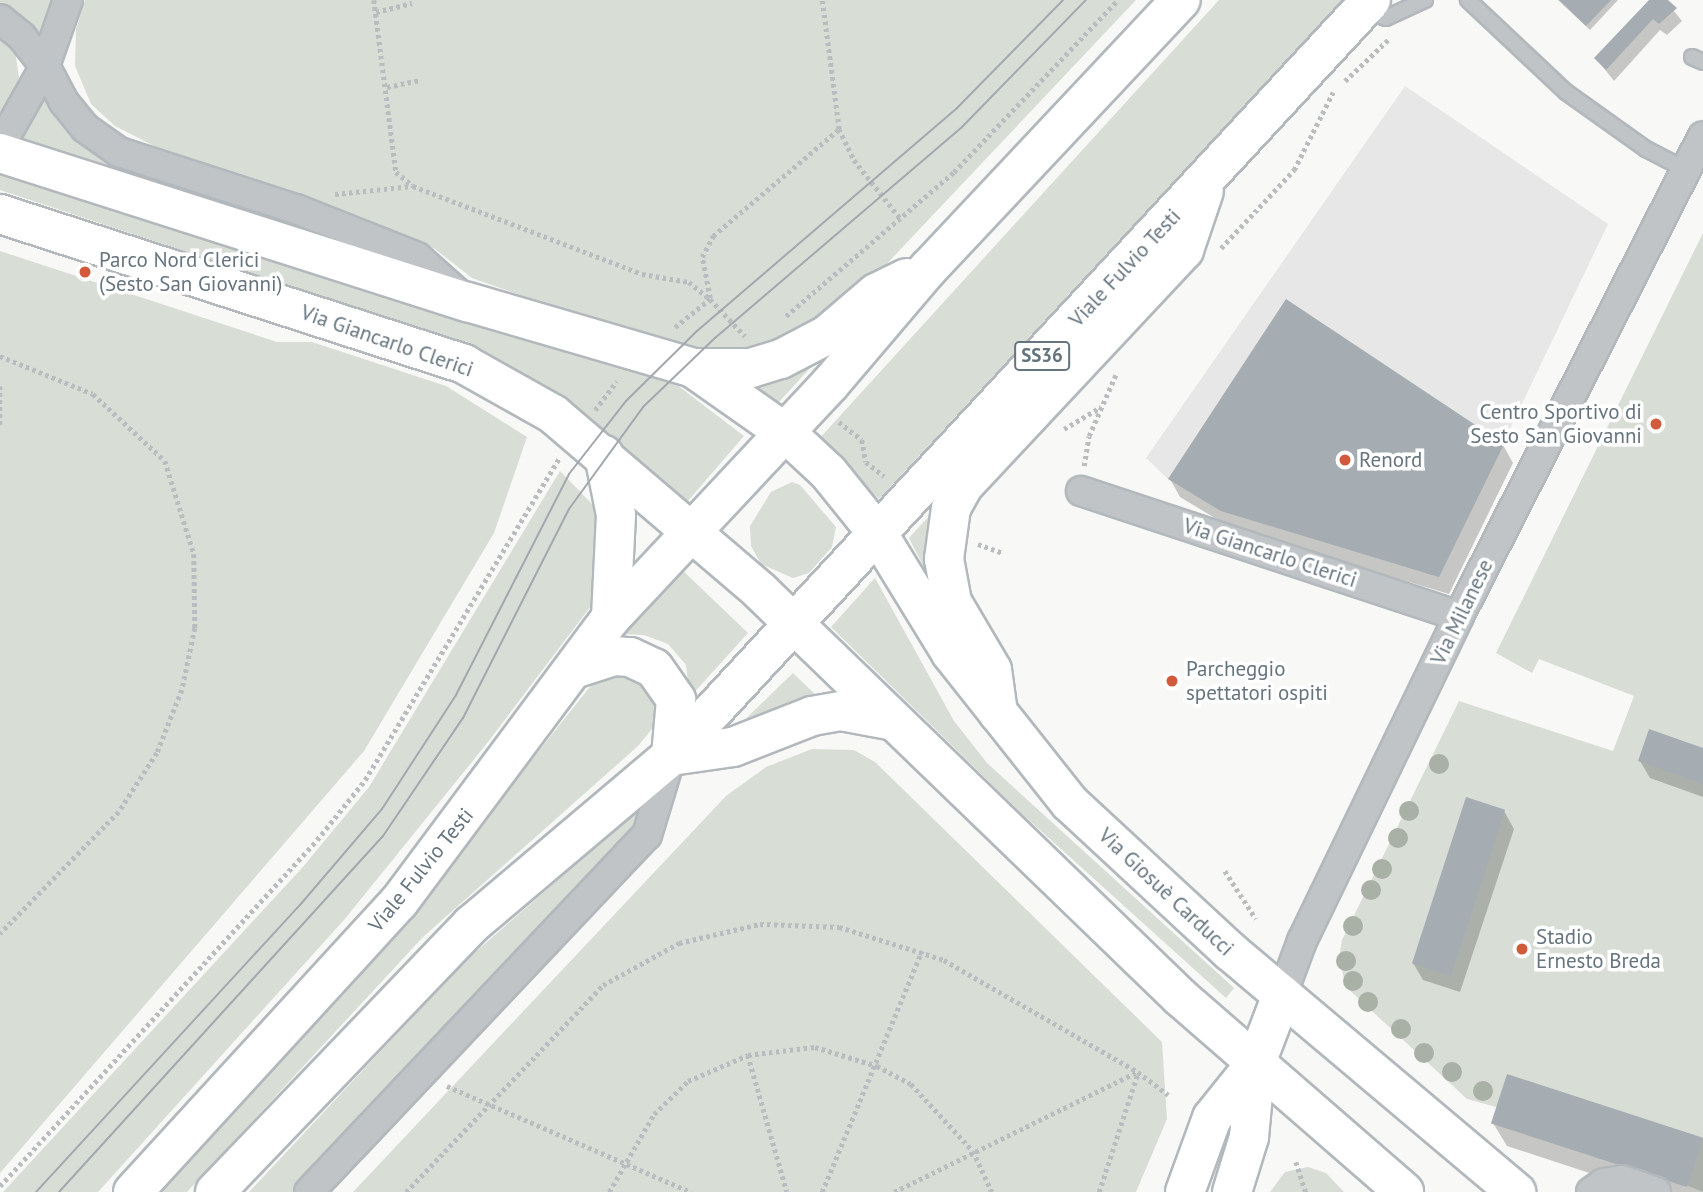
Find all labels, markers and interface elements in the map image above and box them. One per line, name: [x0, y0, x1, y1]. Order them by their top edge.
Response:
street label: Viale Fulvio Testi: [1064, 204, 1186, 332]
place label: Parco Nord Clerici (Sesto San Giovanni): [99, 247, 282, 297]
marker: Parco Nord Clerici (Sesto San Giovanni): [77, 264, 93, 280]
street label: Via Giancarlo Clerici: [297, 300, 477, 382]
road number: SS36: [1014, 340, 1070, 372]
place label: Centro Sportivo di Sesto San Giovanni: [1470, 399, 1642, 449]
marker: Centro Sportivo di Sesto San Giovanni: [1648, 416, 1664, 432]
place label: Renord: [1359, 447, 1422, 473]
marker: Renord: [1337, 452, 1353, 468]
street label: Via Giancarlo Clerici: [1180, 513, 1360, 593]
street label: Via Milanese: [1426, 555, 1498, 669]
place label: Parcheggio spettatori ospiti: [1186, 656, 1328, 706]
marker: Parcheggio spettatori ospiti: [1164, 673, 1180, 689]
street label: Viale Fulvio Testi: [363, 803, 479, 937]
street label: Via Giosuè Carducci: [1093, 823, 1239, 961]
place label: Stadio Ernesto Breda: [1536, 924, 1661, 974]
marker: Stadio Ernesto Breda: [1514, 941, 1530, 957]

